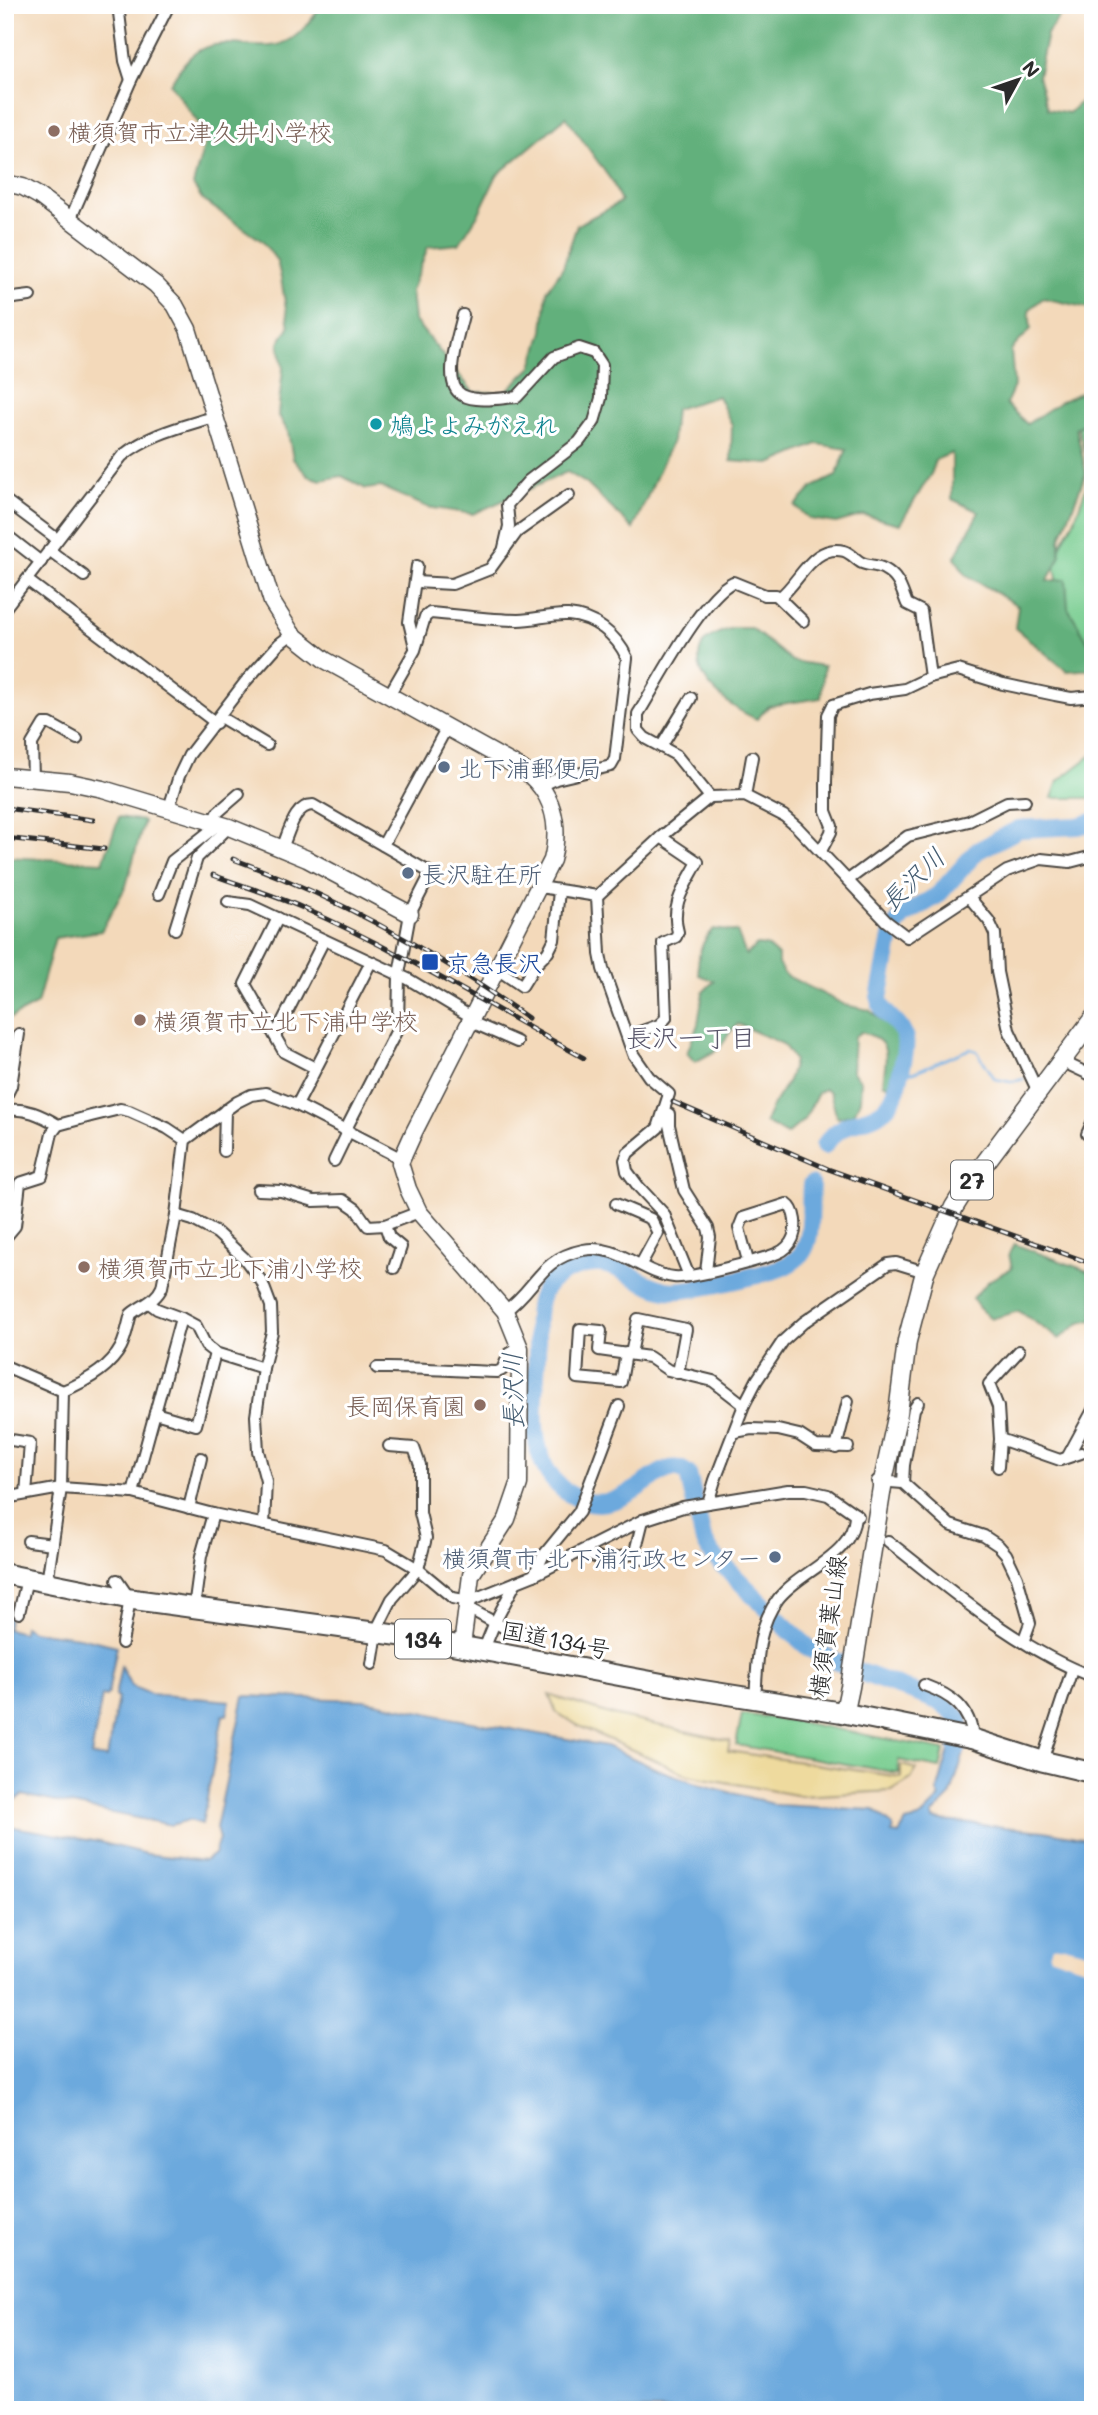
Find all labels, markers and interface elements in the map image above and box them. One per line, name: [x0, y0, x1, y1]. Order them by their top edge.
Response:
north arrow: [982, 46, 1052, 116]
text: N: [1017, 55, 1046, 82]
place label: 横須賀市立津久井小学校: [68, 116, 332, 147]
marker: 横須賀市立津久井小学校: [46, 123, 62, 139]
place label: 鳩よよみがえれ: [390, 409, 558, 440]
marker: 鳩よよみがえれ: [368, 416, 384, 432]
place label: 北下浦郵便局: [458, 752, 602, 783]
marker: 北下浦郵便局: [436, 759, 452, 775]
water label: 長沢川: [872, 840, 952, 918]
place label: 長沢駐在所: [422, 858, 542, 889]
marker: 長沢駐在所: [400, 865, 416, 881]
place label: 京急長沢: [446, 947, 542, 978]
marker: 京急長沢: [420, 952, 440, 972]
place label: 横須賀市立北下浦中学校: [154, 1005, 418, 1036]
marker: 横須賀市立北下浦中学校: [132, 1012, 148, 1028]
district label: 長沢一丁目: [626, 1020, 756, 1054]
road number: 27: [951, 1161, 993, 1200]
place label: 横須賀市立北下浦小学校: [98, 1252, 362, 1283]
marker: 横須賀市立北下浦小学校: [76, 1259, 92, 1275]
water label: 長沢川: [494, 1352, 530, 1430]
place label: 長岡保育園: [346, 1390, 466, 1421]
marker: 長岡保育園: [472, 1397, 488, 1413]
place label: 横須賀市 北下浦行政センター: [442, 1542, 761, 1573]
marker: 横須賀市 北下浦行政センター: [767, 1549, 783, 1565]
street label: 横須賀葉山線: [802, 1553, 852, 1699]
street label: 国道134号: [499, 1613, 613, 1665]
road number: 134: [395, 1620, 451, 1658]

